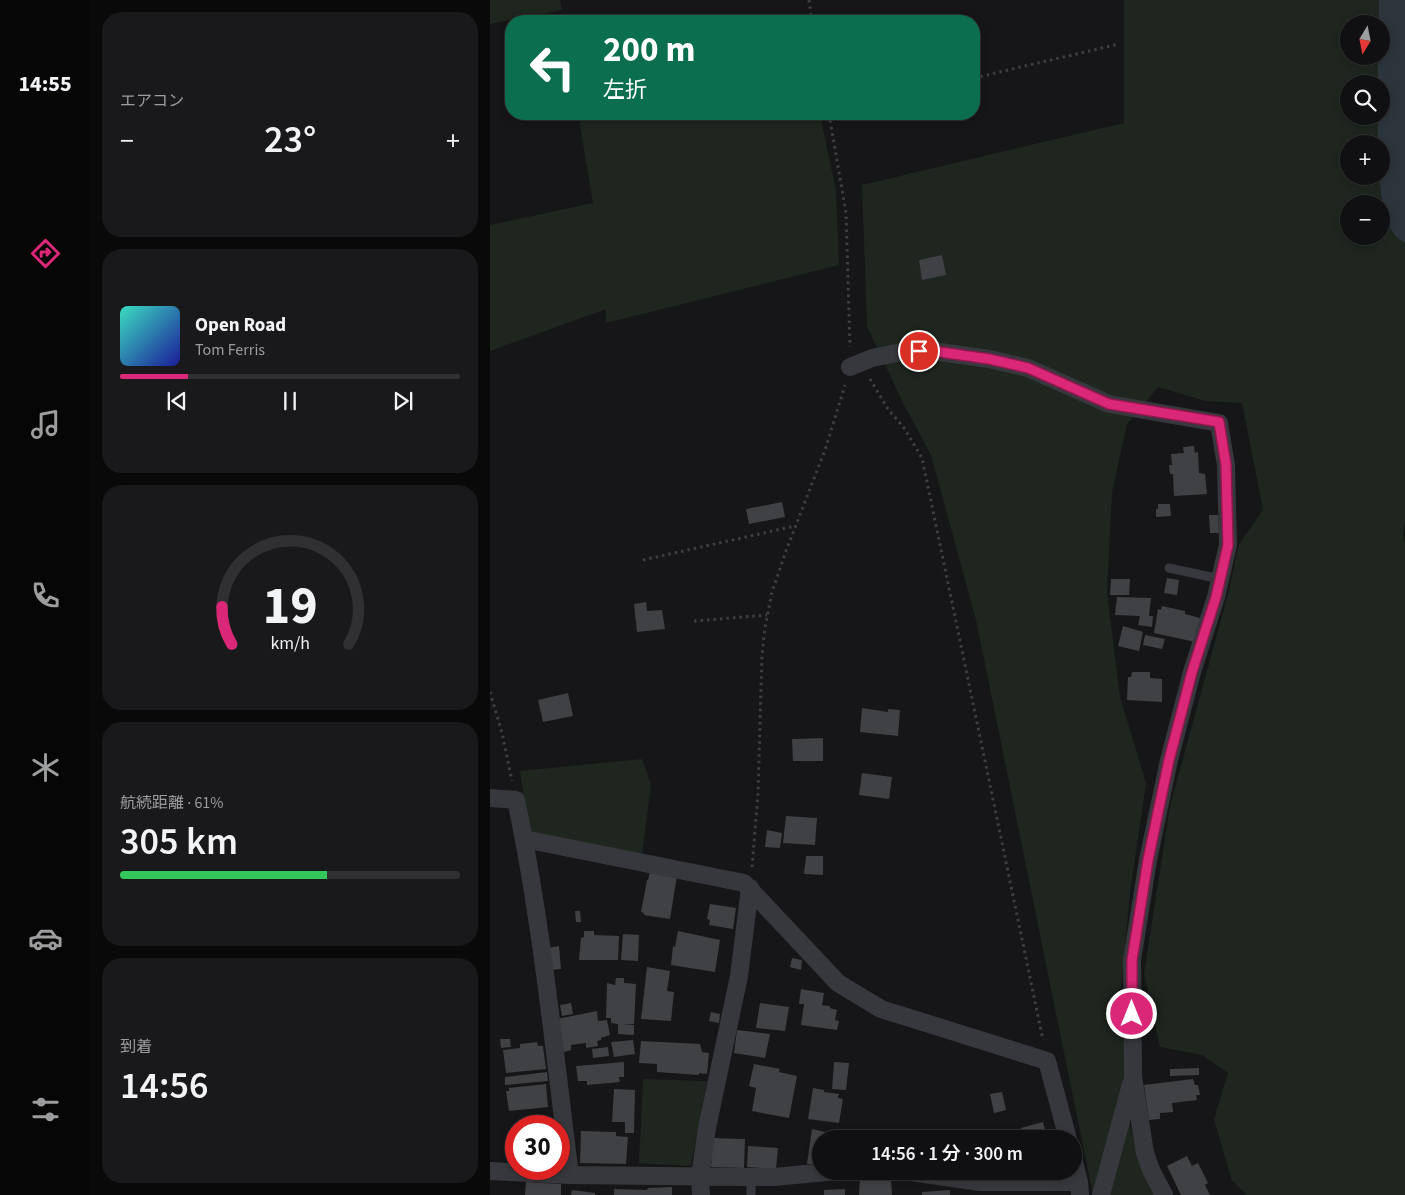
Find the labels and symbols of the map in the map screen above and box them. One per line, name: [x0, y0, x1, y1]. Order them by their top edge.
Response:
north arrow: [1340, 15, 1390, 65]
pin: [898, 330, 940, 372]
position arrow: [1105, 987, 1157, 1039]
speed limit sign: 30: [505, 1115, 570, 1180]

